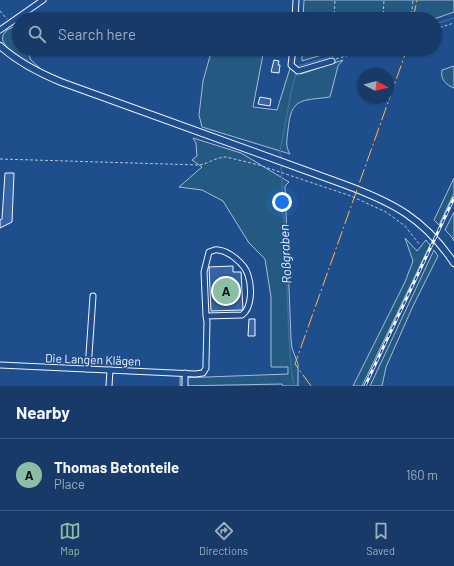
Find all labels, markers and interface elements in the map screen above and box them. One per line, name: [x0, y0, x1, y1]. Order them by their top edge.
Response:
search box: [12, 12, 442, 56]
icon: search: [26, 23, 48, 45]
text: Search here: [58, 25, 136, 43]
north arrow: [358, 68, 394, 104]
your location: [272, 192, 292, 212]
water label: Roßgraben: [275, 224, 295, 284]
pin: A: [213, 276, 239, 306]
street label: Die Langen Klägen: [45, 350, 141, 368]
text: Nearby: [16, 402, 70, 422]
text: Thomas Betonteile: [54, 458, 179, 476]
text: A: [25, 467, 33, 483]
text: 160 m: [406, 467, 438, 483]
text: Place: [54, 476, 85, 492]
tab: Map: [59, 520, 81, 557]
tab: Directions: [199, 520, 248, 557]
tab: Saved: [366, 520, 395, 557]

